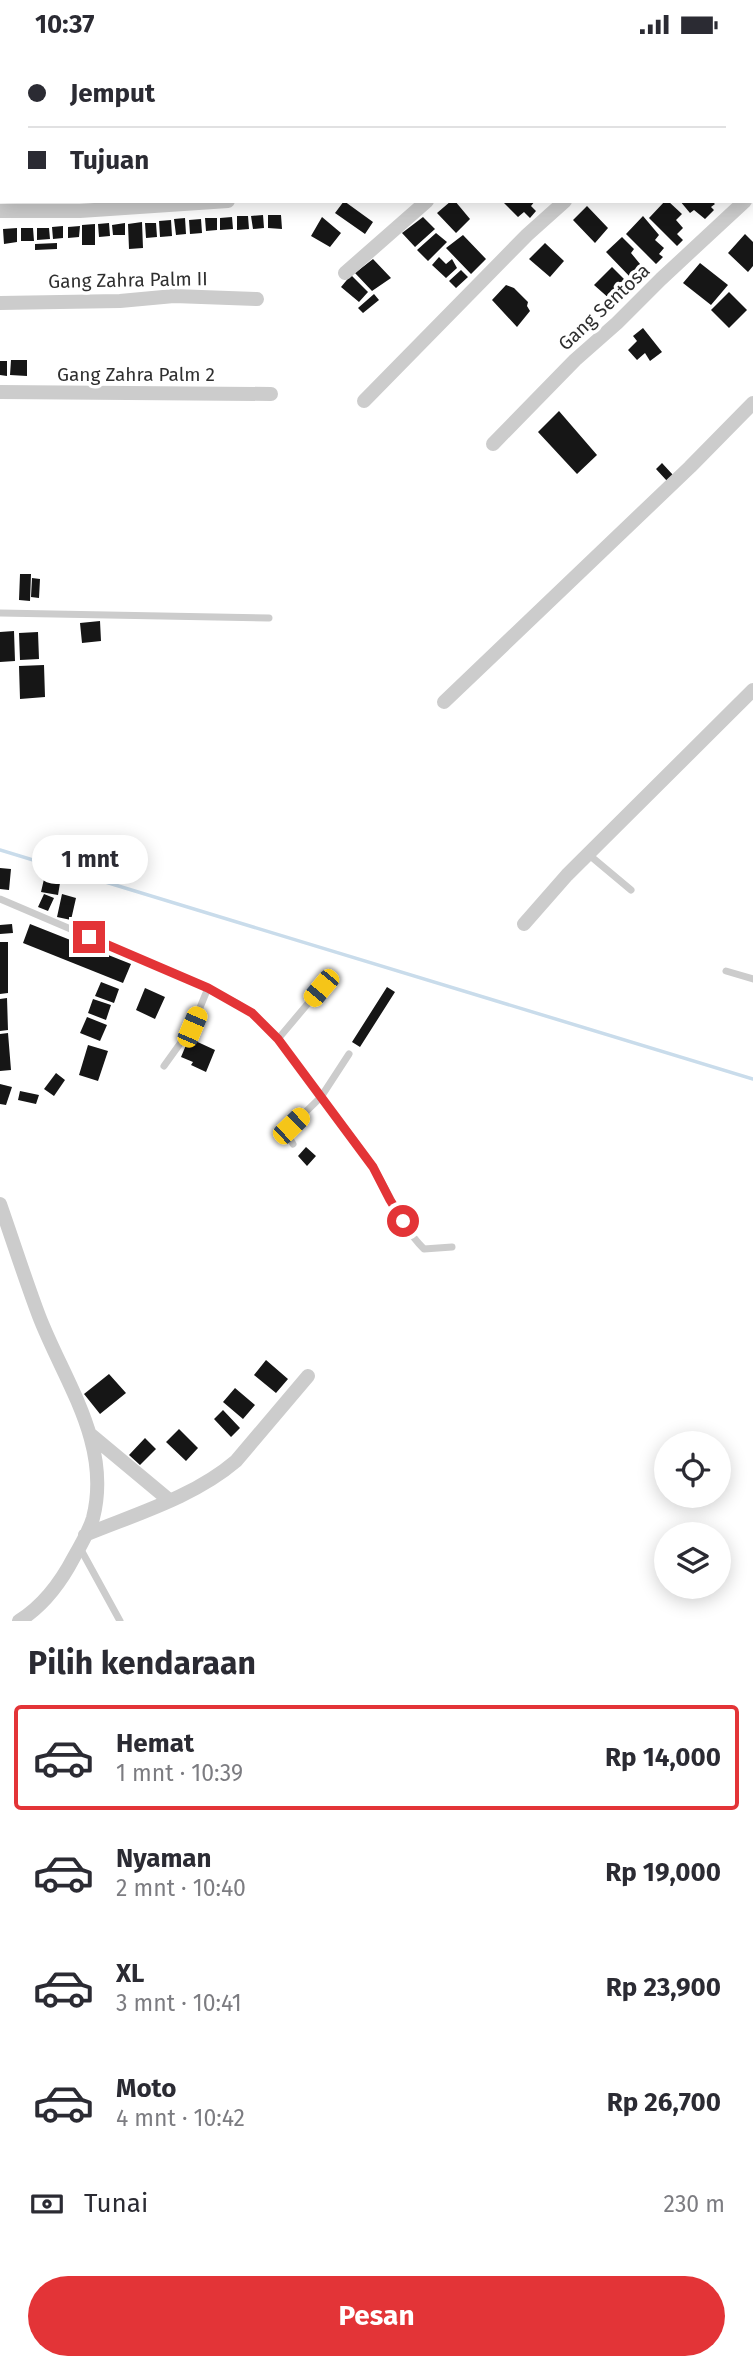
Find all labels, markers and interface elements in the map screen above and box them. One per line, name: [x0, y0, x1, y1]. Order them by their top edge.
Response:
text: 10:37: [35, 9, 95, 40]
text: Jemput: [70, 78, 155, 109]
text: Tujuan: [70, 145, 149, 176]
street label: Gang Sentosa: [553, 259, 655, 355]
street label: Gang Zahra Palm II: [48, 267, 208, 293]
street label: Gang Zahra Palm 2: [57, 363, 215, 386]
callout: 1 mnt: [31, 835, 147, 885]
text: 1 mnt: [61, 845, 119, 873]
route end: [73, 921, 105, 953]
car: [300, 965, 343, 1011]
car: [175, 1004, 210, 1050]
car: [269, 1104, 314, 1148]
route start: [387, 1205, 419, 1237]
map controls: [654, 1431, 731, 1599]
button: locate: [654, 1431, 731, 1508]
button: layers: [654, 1522, 731, 1599]
text: Pilih kendaraan: [28, 1644, 256, 1682]
icon: car: [32, 1726, 95, 1789]
text: Hemat: [116, 1728, 194, 1759]
text: Rp 14,000: [605, 1742, 721, 1773]
text: 1 mnt · 10:39: [116, 1759, 243, 1787]
icon: car: [32, 1841, 95, 1904]
text: Nyaman: [116, 1843, 212, 1874]
text: Rp 19,000: [605, 1857, 721, 1888]
text: 2 mnt · 10:40: [116, 1874, 246, 1902]
icon: car: [32, 1956, 95, 2019]
text: XL: [116, 1958, 144, 1989]
text: Rp 23,900: [606, 1972, 721, 2003]
text: 3 mnt · 10:41: [116, 1989, 242, 2017]
icon: car: [32, 2071, 95, 2134]
text: Moto: [116, 2073, 176, 2104]
text: Rp 26,700: [607, 2087, 721, 2118]
text: 4 mnt · 10:42: [116, 2104, 245, 2132]
icon: cash: [28, 2185, 66, 2223]
text: Tunai: [84, 2188, 148, 2219]
text: 230 m: [664, 2190, 725, 2218]
button: Pesan: [28, 2276, 725, 2356]

